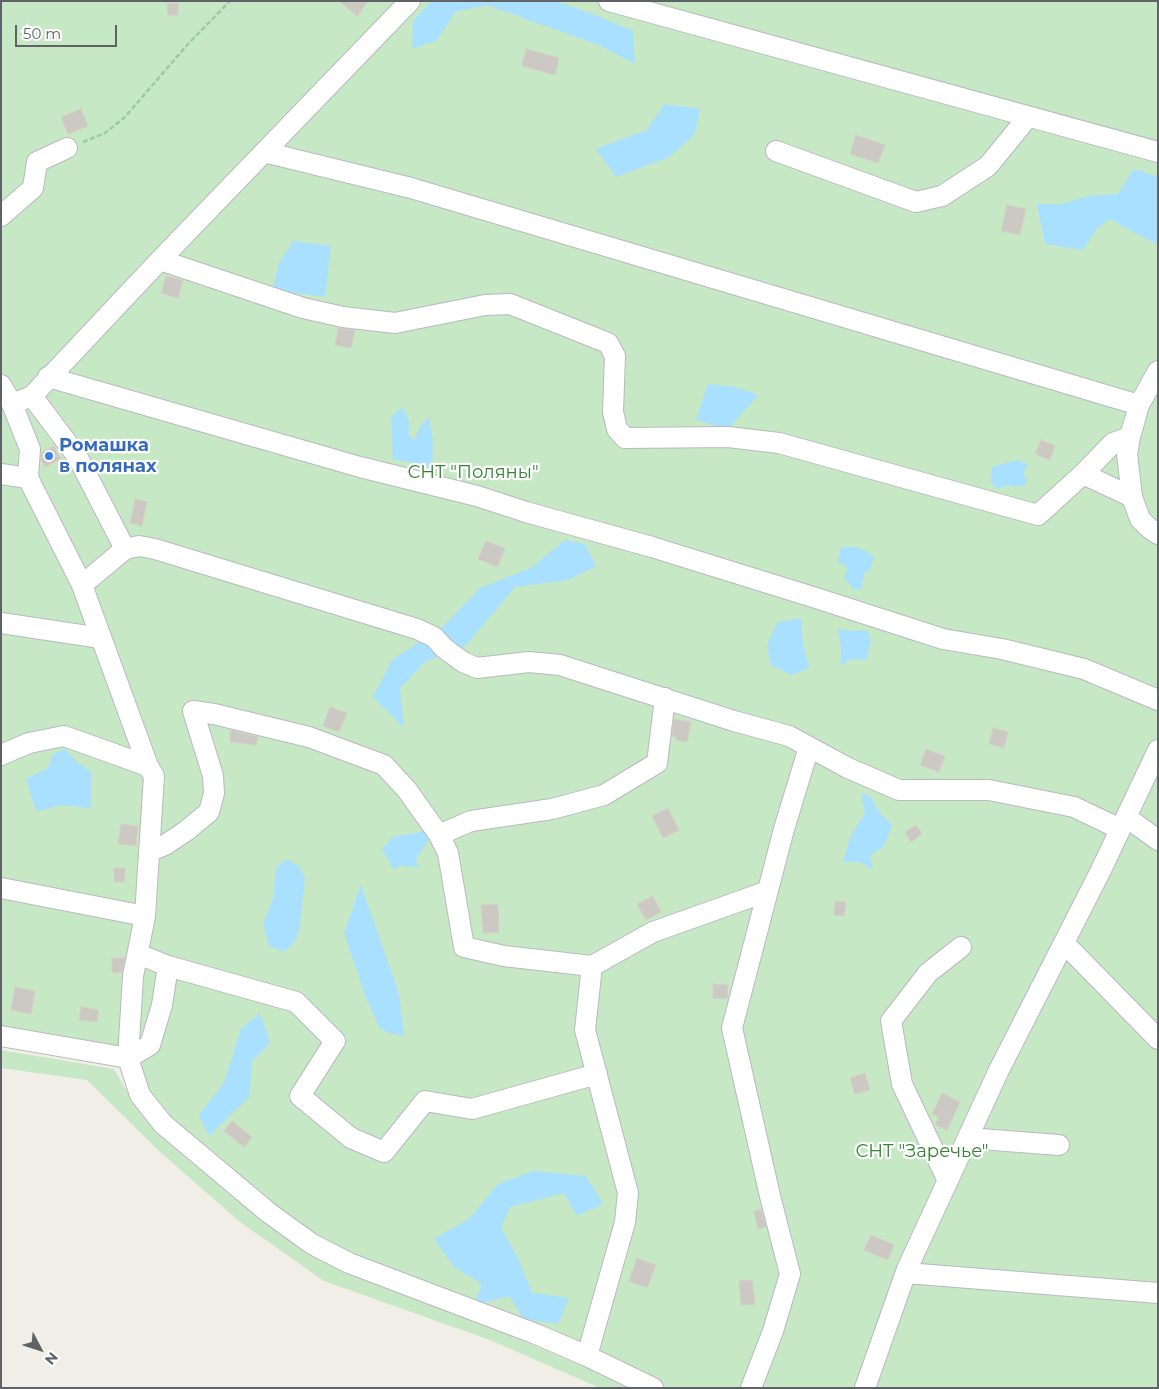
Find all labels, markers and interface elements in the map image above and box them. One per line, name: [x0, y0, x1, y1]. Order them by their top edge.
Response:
scale bar: [18, 15, 120, 47]
text: 50 m: [23, 24, 61, 43]
place label: Ромашка в полянах: [59, 435, 157, 478]
marker: Ромашка в полянах: [43, 450, 55, 462]
park label: СНТ "Поляны": [407, 462, 539, 484]
park label: СНТ "Заречье": [855, 1141, 989, 1163]
north arrow: [15, 1324, 65, 1374]
text: N: [41, 1349, 62, 1369]

